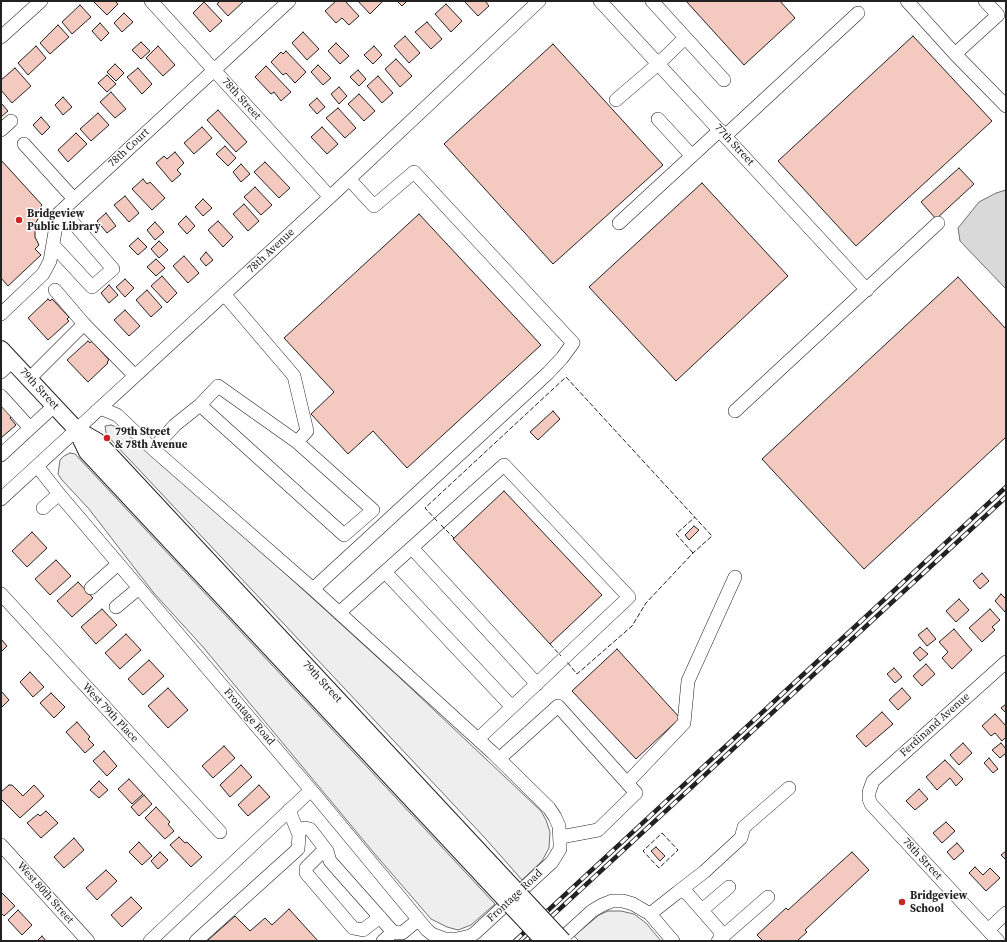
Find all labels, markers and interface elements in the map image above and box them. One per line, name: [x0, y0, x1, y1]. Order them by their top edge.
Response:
street label: 78th Street: [219, 75, 263, 123]
street label: 77th Street: [711, 121, 757, 169]
street label: 78th Court: [106, 126, 152, 170]
place label: Bridgeview Public Library: [27, 207, 101, 233]
marker: Bridgeview Public Library: [14, 215, 24, 225]
street label: 78th Avenue: [245, 226, 297, 276]
street label: 79th Street: [16, 365, 62, 413]
place label: 79th Street & 78th Avenue: [115, 425, 187, 451]
marker: 79th Street & 78th Avenue: [102, 433, 112, 443]
street label: 79th Street: [299, 658, 345, 706]
street label: West 79th Place: [79, 681, 141, 745]
street label: Frontage Road: [221, 686, 277, 748]
street label: Ferdinand Avenue: [897, 690, 973, 760]
street label: 78th Street: [899, 835, 945, 883]
street label: West 80th Street: [14, 859, 76, 927]
street label: Frontage Road: [485, 867, 545, 925]
place label: Bridgeview School: [910, 889, 967, 915]
marker: Bridgeview School: [897, 897, 907, 907]

